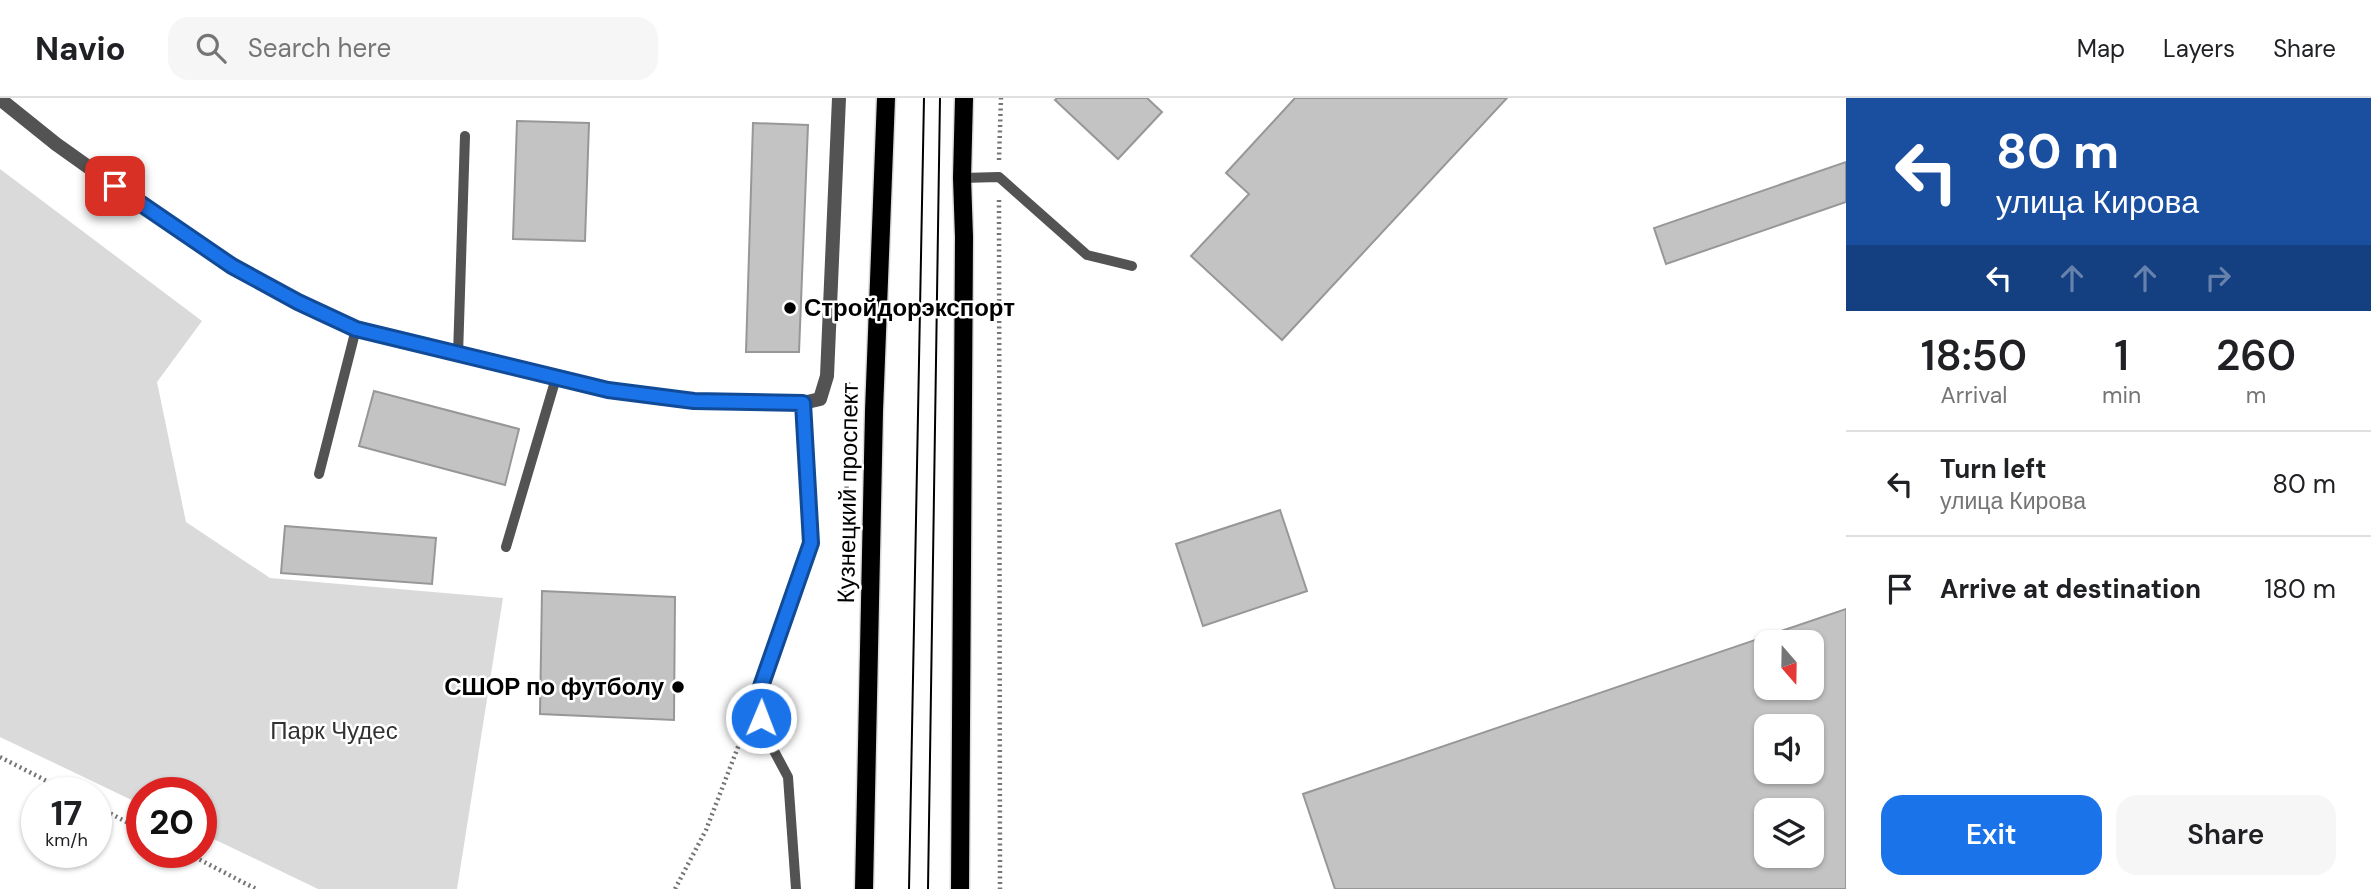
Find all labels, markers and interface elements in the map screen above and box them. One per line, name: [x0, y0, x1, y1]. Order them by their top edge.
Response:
search box: [168, 17, 658, 80]
text: Navio: [35, 27, 126, 70]
icon: search: [192, 29, 230, 67]
text: Search here: [248, 31, 391, 65]
text: Map: [2077, 33, 2125, 64]
text: Layers: [2163, 33, 2235, 64]
text: Share: [2273, 33, 2336, 64]
text: 80 m: [1996, 119, 2119, 183]
icon: left: [1881, 126, 1972, 217]
pin: [85, 156, 145, 216]
icon: arrive: [96, 167, 134, 205]
text: улица Кирова: [1996, 181, 2199, 223]
icon: left: [1980, 259, 2018, 297]
icon: ahead: [2053, 259, 2091, 297]
icon: ahead: [2126, 259, 2164, 297]
icon: right: [2199, 259, 2237, 297]
place label: Стройдорэкспорт: [804, 292, 1015, 323]
marker: Стройдорэкспорт: [782, 300, 798, 316]
text: 18:50: [1921, 328, 2027, 383]
text: 1: [2114, 328, 2129, 383]
text: 260: [2216, 328, 2296, 383]
text: Arrival: [1940, 380, 2007, 410]
text: min: [2102, 380, 2141, 410]
text: m: [2246, 380, 2266, 410]
street label: Кузнецкий проспект: [830, 382, 865, 604]
text: Turn left: [1940, 452, 2047, 486]
icon: left: [1881, 465, 1919, 503]
text: 80 m: [2272, 467, 2336, 501]
text: улица Кирова: [1940, 486, 2086, 516]
icon: arrive: [1881, 570, 1919, 608]
text: Arrive at destination: [1940, 572, 2201, 606]
text: 180 m: [2264, 572, 2336, 606]
north arrow: [1754, 630, 1824, 700]
map controls: [1754, 630, 1824, 868]
place label: СШОР по футболу: [444, 671, 665, 702]
marker: СШОР по футболу: [670, 679, 686, 695]
position arrow: [724, 681, 798, 755]
button: sound: [1754, 714, 1824, 784]
park label: Парк Чудес: [270, 715, 398, 746]
speed limit sign: 20: [126, 777, 217, 868]
text: 17: [51, 790, 82, 836]
button: Exit: [1881, 795, 2102, 875]
button: Share: [2116, 795, 2336, 875]
button: layers: [1754, 798, 1824, 868]
text: km/h: [45, 828, 88, 852]

